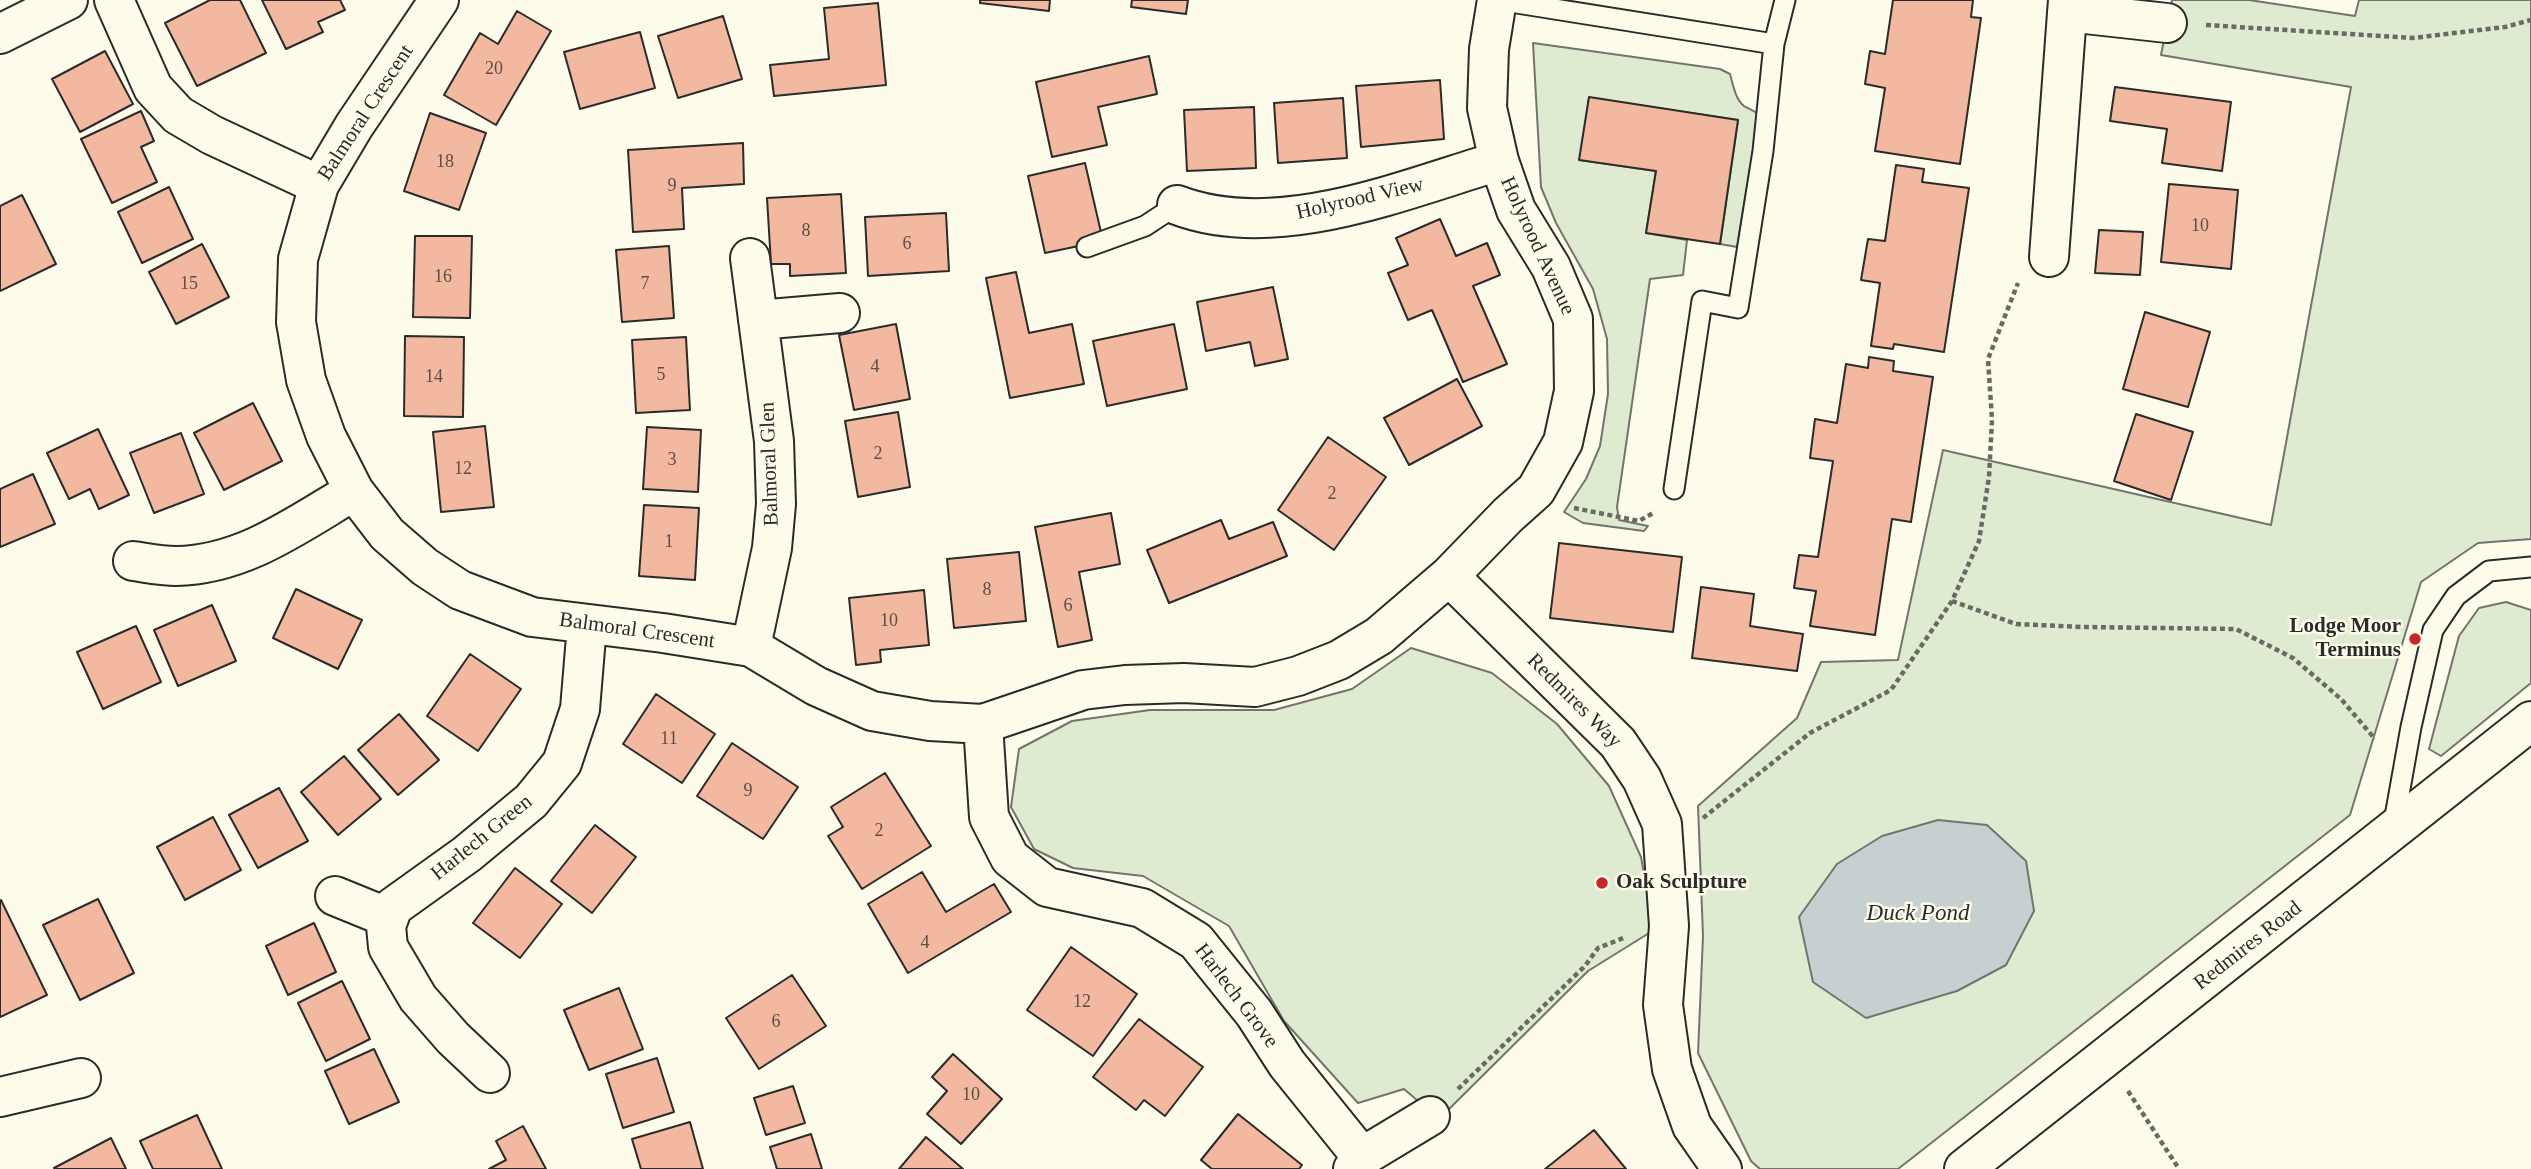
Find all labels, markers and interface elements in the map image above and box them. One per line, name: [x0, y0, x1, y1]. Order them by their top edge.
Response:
street label: Balmoral Crescent: [313, 40, 419, 186]
house number: 20: [485, 58, 503, 80]
house number: 18: [436, 151, 454, 173]
street label: Holyrood View: [1294, 172, 1426, 226]
street label: Holyrood Avenue: [1494, 173, 1580, 319]
house number: 9: [668, 175, 676, 197]
house number: 10: [2191, 215, 2209, 237]
house number: 8: [802, 220, 810, 242]
house number: 6: [903, 233, 912, 255]
house number: 16: [434, 266, 452, 288]
house number: 15: [180, 273, 198, 295]
house number: 7: [640, 273, 650, 295]
house number: 4: [870, 356, 880, 378]
house number: 5: [656, 364, 666, 386]
house number: 14: [425, 366, 443, 388]
street label: Balmoral Glen: [755, 401, 785, 527]
house number: 2: [874, 443, 882, 465]
house number: 3: [668, 449, 676, 471]
house number: 12: [454, 458, 472, 480]
house number: 2: [1328, 483, 1336, 505]
house number: 1: [664, 531, 674, 553]
house number: 8: [982, 579, 992, 601]
house number: 6: [1064, 595, 1072, 617]
street label: Balmoral Crescent: [558, 608, 716, 654]
house number: 10: [880, 610, 898, 632]
place label: Lodge Moor Terminus: [2290, 614, 2401, 664]
marker: Lodge Moor Terminus: [2407, 631, 2423, 647]
street label: Redmires Way: [1521, 648, 1627, 754]
house number: 11: [660, 728, 678, 750]
house number: 9: [744, 780, 752, 802]
street label: Harlech Green: [426, 790, 538, 886]
house number: 2: [874, 820, 884, 842]
place label: Oak Sculpture: [1616, 870, 1747, 896]
marker: Oak Sculpture: [1594, 875, 1610, 891]
street label: Redmires Road: [2189, 896, 2307, 996]
water label: Duck Pond: [1867, 900, 1969, 928]
house number: 4: [920, 932, 930, 954]
street label: Harlech Grove: [1189, 939, 1283, 1053]
house number: 12: [1073, 991, 1091, 1013]
house number: 6: [772, 1011, 780, 1033]
house number: 10: [962, 1084, 980, 1106]

